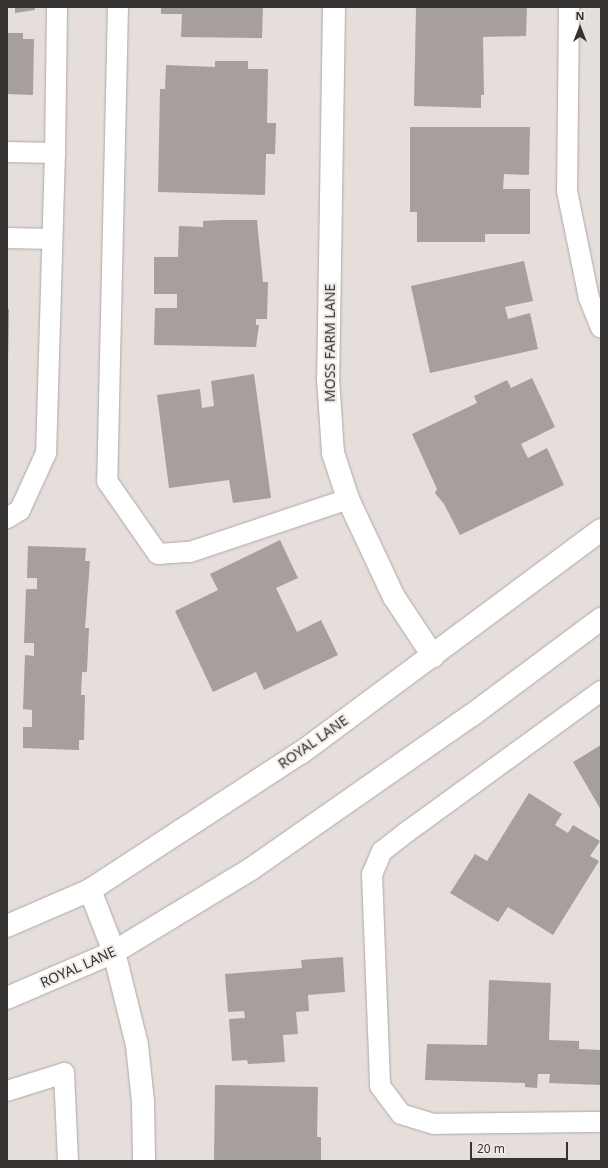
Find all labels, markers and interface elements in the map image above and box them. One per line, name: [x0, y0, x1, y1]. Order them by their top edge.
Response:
north arrow: [560, 8, 600, 48]
text: N: [576, 8, 584, 23]
street label: MOSS FARM LANE: [322, 284, 338, 402]
street label: ROYAL LANE: [275, 712, 351, 772]
street label: ROYAL LANE: [37, 943, 119, 991]
scale bar: [472, 1134, 570, 1160]
text: 20 m: [477, 1140, 505, 1157]

